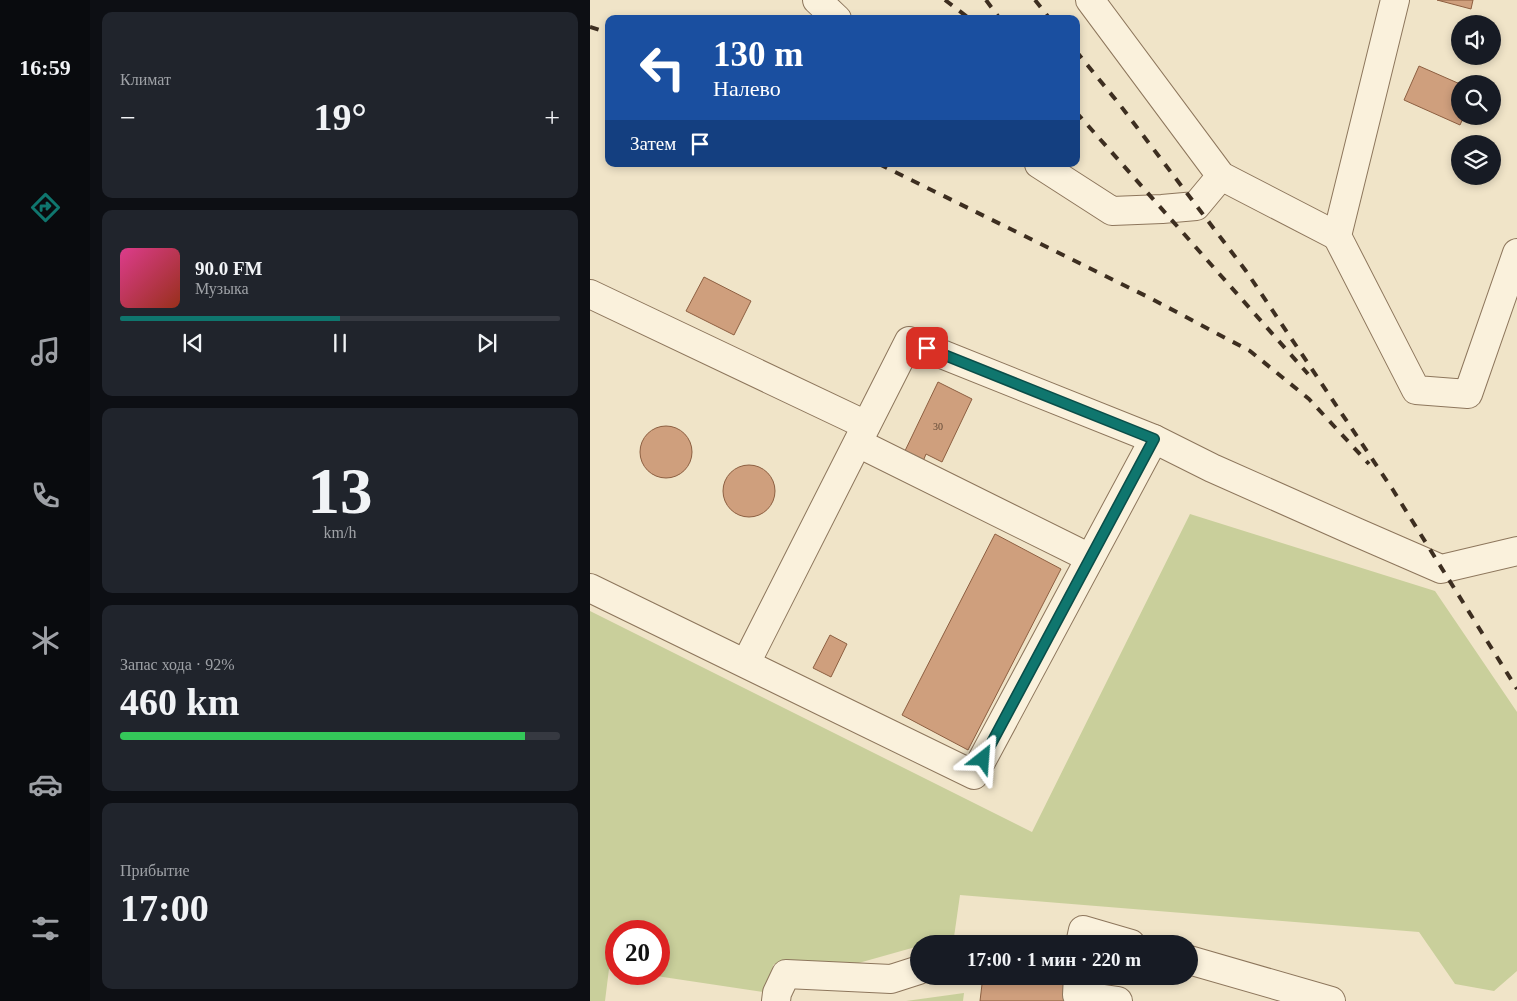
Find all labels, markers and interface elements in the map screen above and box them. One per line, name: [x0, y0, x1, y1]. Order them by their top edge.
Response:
map controls: [1451, 15, 1501, 185]
button: sound: [1451, 15, 1501, 65]
icon: left: [630, 35, 695, 100]
text: 130 m: [713, 35, 803, 74]
text: 16:59: [19, 55, 71, 80]
text: Климат: [120, 71, 171, 88]
button: search: [1451, 75, 1501, 125]
text: Налево: [713, 76, 781, 101]
text: 19°: [313, 96, 367, 138]
text: −: [120, 102, 136, 133]
text: +: [544, 102, 560, 133]
icon: arrive: [686, 130, 714, 158]
text: Затем: [630, 133, 676, 154]
button: layers: [1451, 135, 1501, 185]
icon: directions: [28, 190, 63, 225]
text: 90.0 FM: [195, 258, 263, 279]
text: Музыка: [195, 280, 249, 297]
pin: [906, 327, 948, 369]
icon: previous: [179, 329, 207, 357]
icon: pause: [326, 329, 354, 357]
icon: next: [473, 329, 501, 357]
icon: music: [28, 334, 63, 369]
icon: arrive: [913, 334, 941, 362]
house number: 30: [933, 421, 943, 432]
text: 13: [308, 455, 373, 527]
icon: phone: [28, 478, 63, 513]
text: km/h: [324, 524, 356, 541]
icon: climate: [28, 623, 63, 658]
text: Запас хода · 92%: [120, 656, 235, 673]
text: 460 km: [120, 681, 239, 723]
position arrow: [956, 732, 1008, 784]
icon: car: [28, 767, 63, 802]
text: Прибытие: [120, 862, 190, 879]
text: 17:00: [120, 887, 209, 929]
icon: filters: [28, 911, 63, 946]
speed limit sign: 20: [605, 920, 670, 985]
text: 17:00 · 1 мин · 220 m: [967, 949, 1141, 970]

